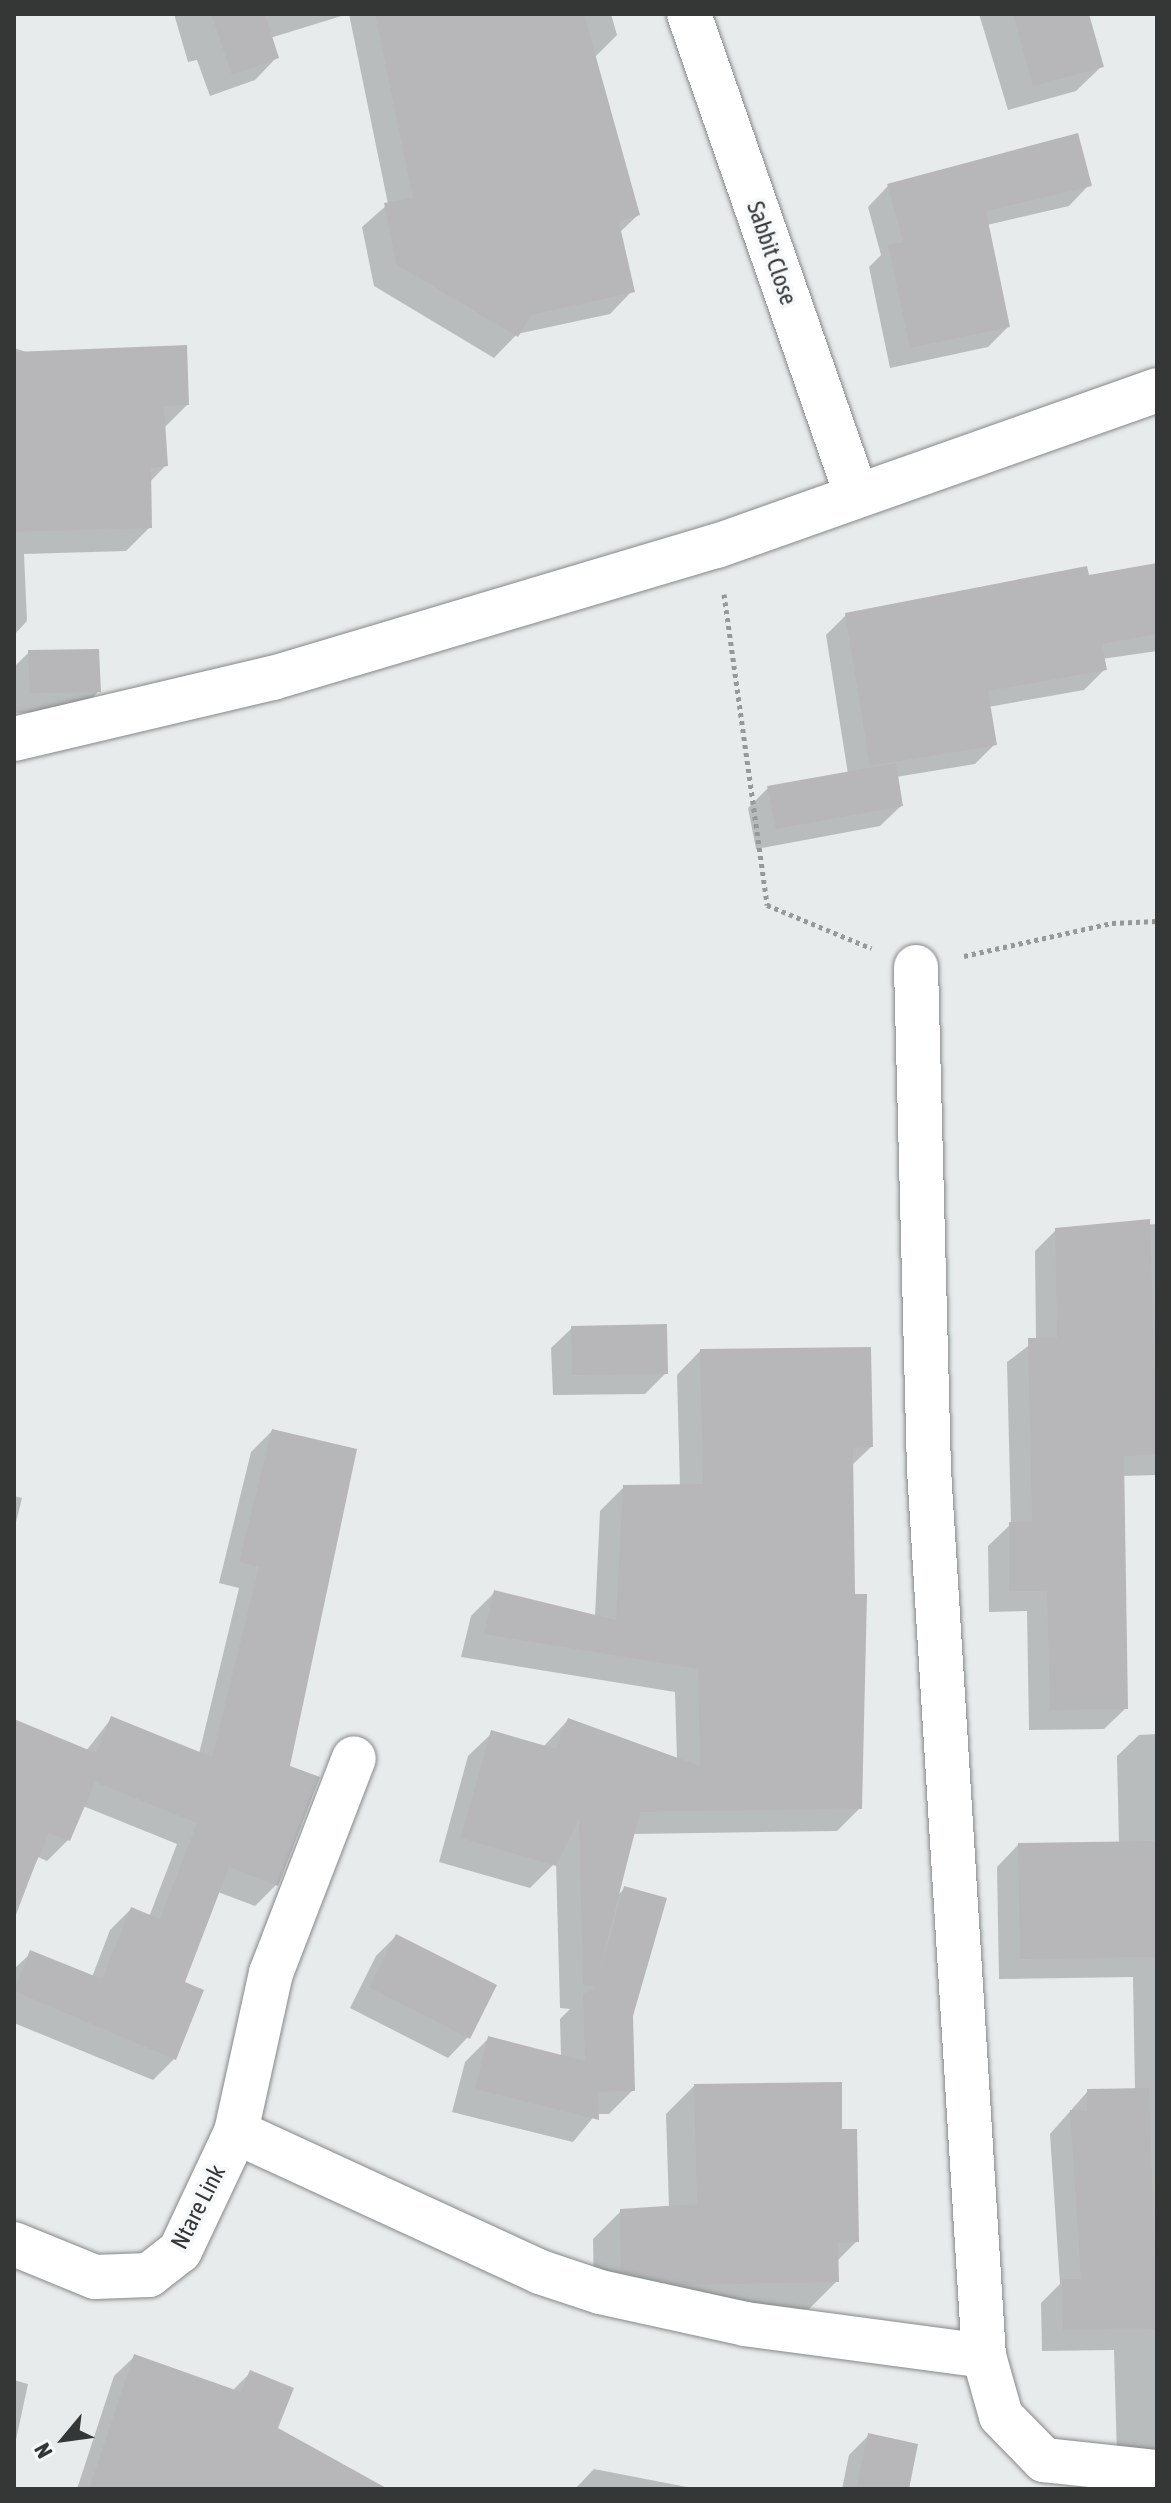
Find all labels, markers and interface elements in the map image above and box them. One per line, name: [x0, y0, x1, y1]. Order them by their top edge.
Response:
street label: Sabbit Close: [741, 198, 803, 308]
street label: Ntare Link: [165, 2160, 231, 2254]
north arrow: [24, 2399, 104, 2479]
text: N: [28, 2439, 58, 2463]

